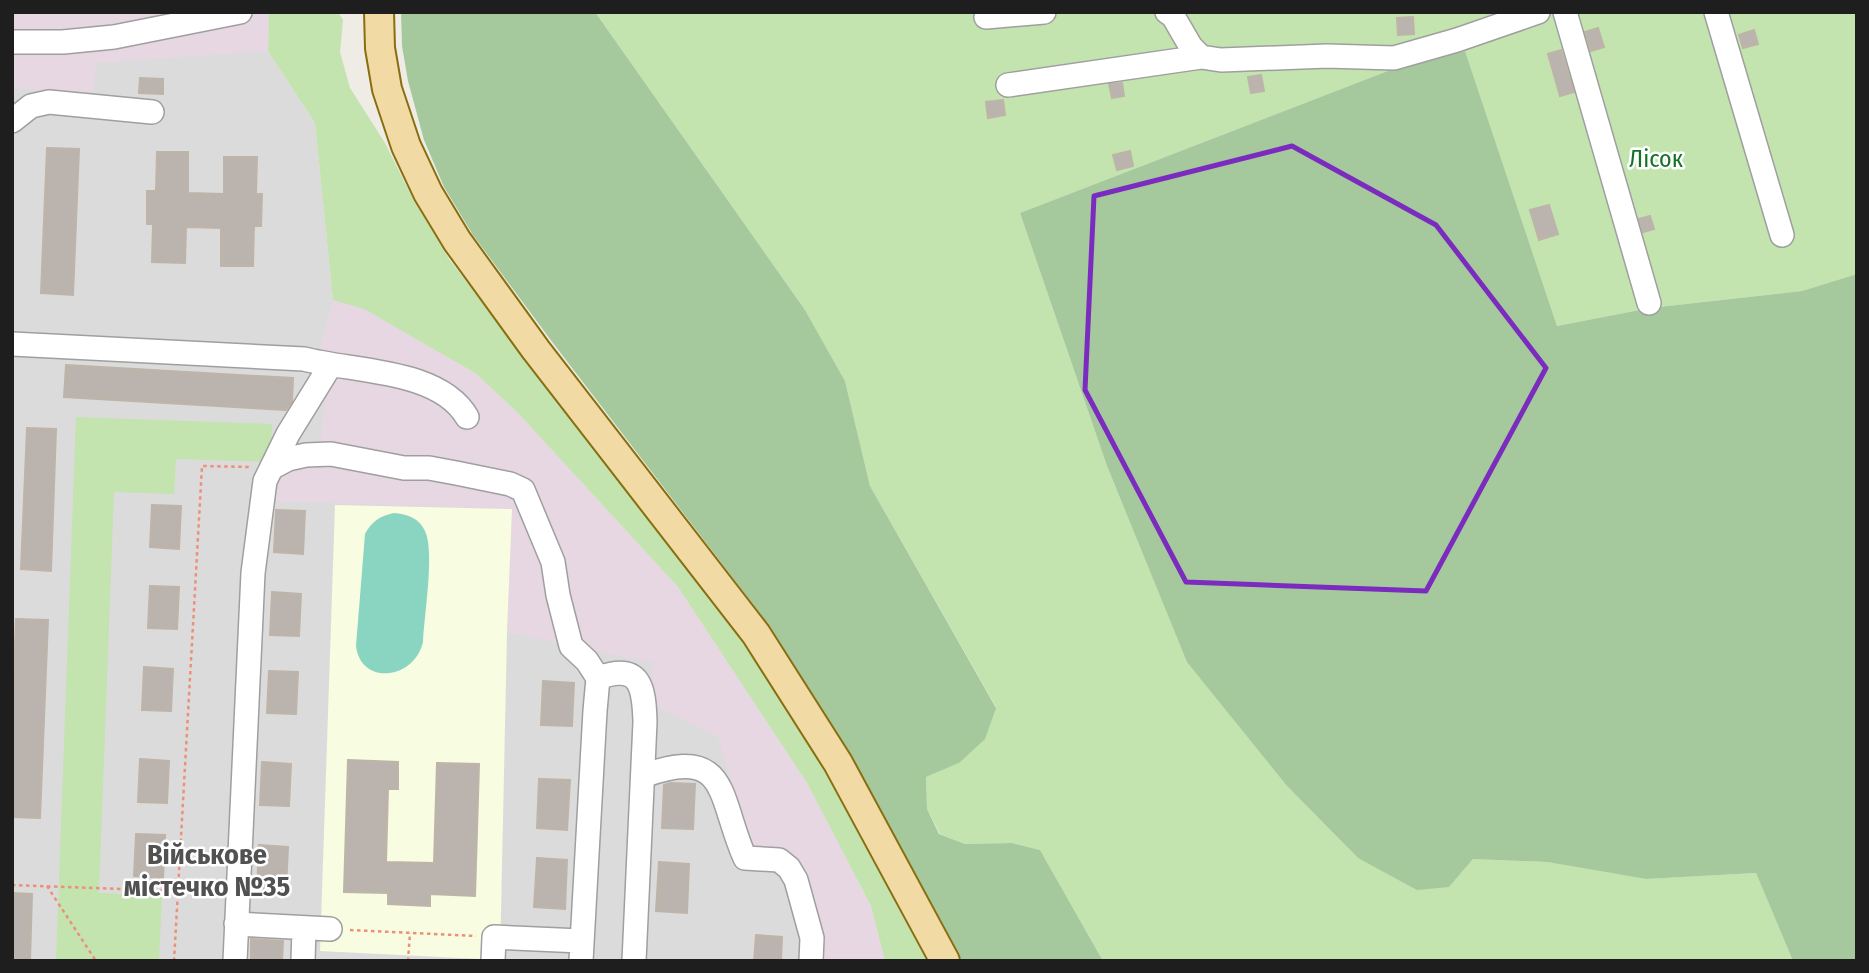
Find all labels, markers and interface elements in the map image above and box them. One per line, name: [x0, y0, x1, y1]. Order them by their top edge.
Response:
park label: Лісок: [1629, 145, 1684, 173]
district label: Військове містечко №35: [124, 838, 290, 903]

